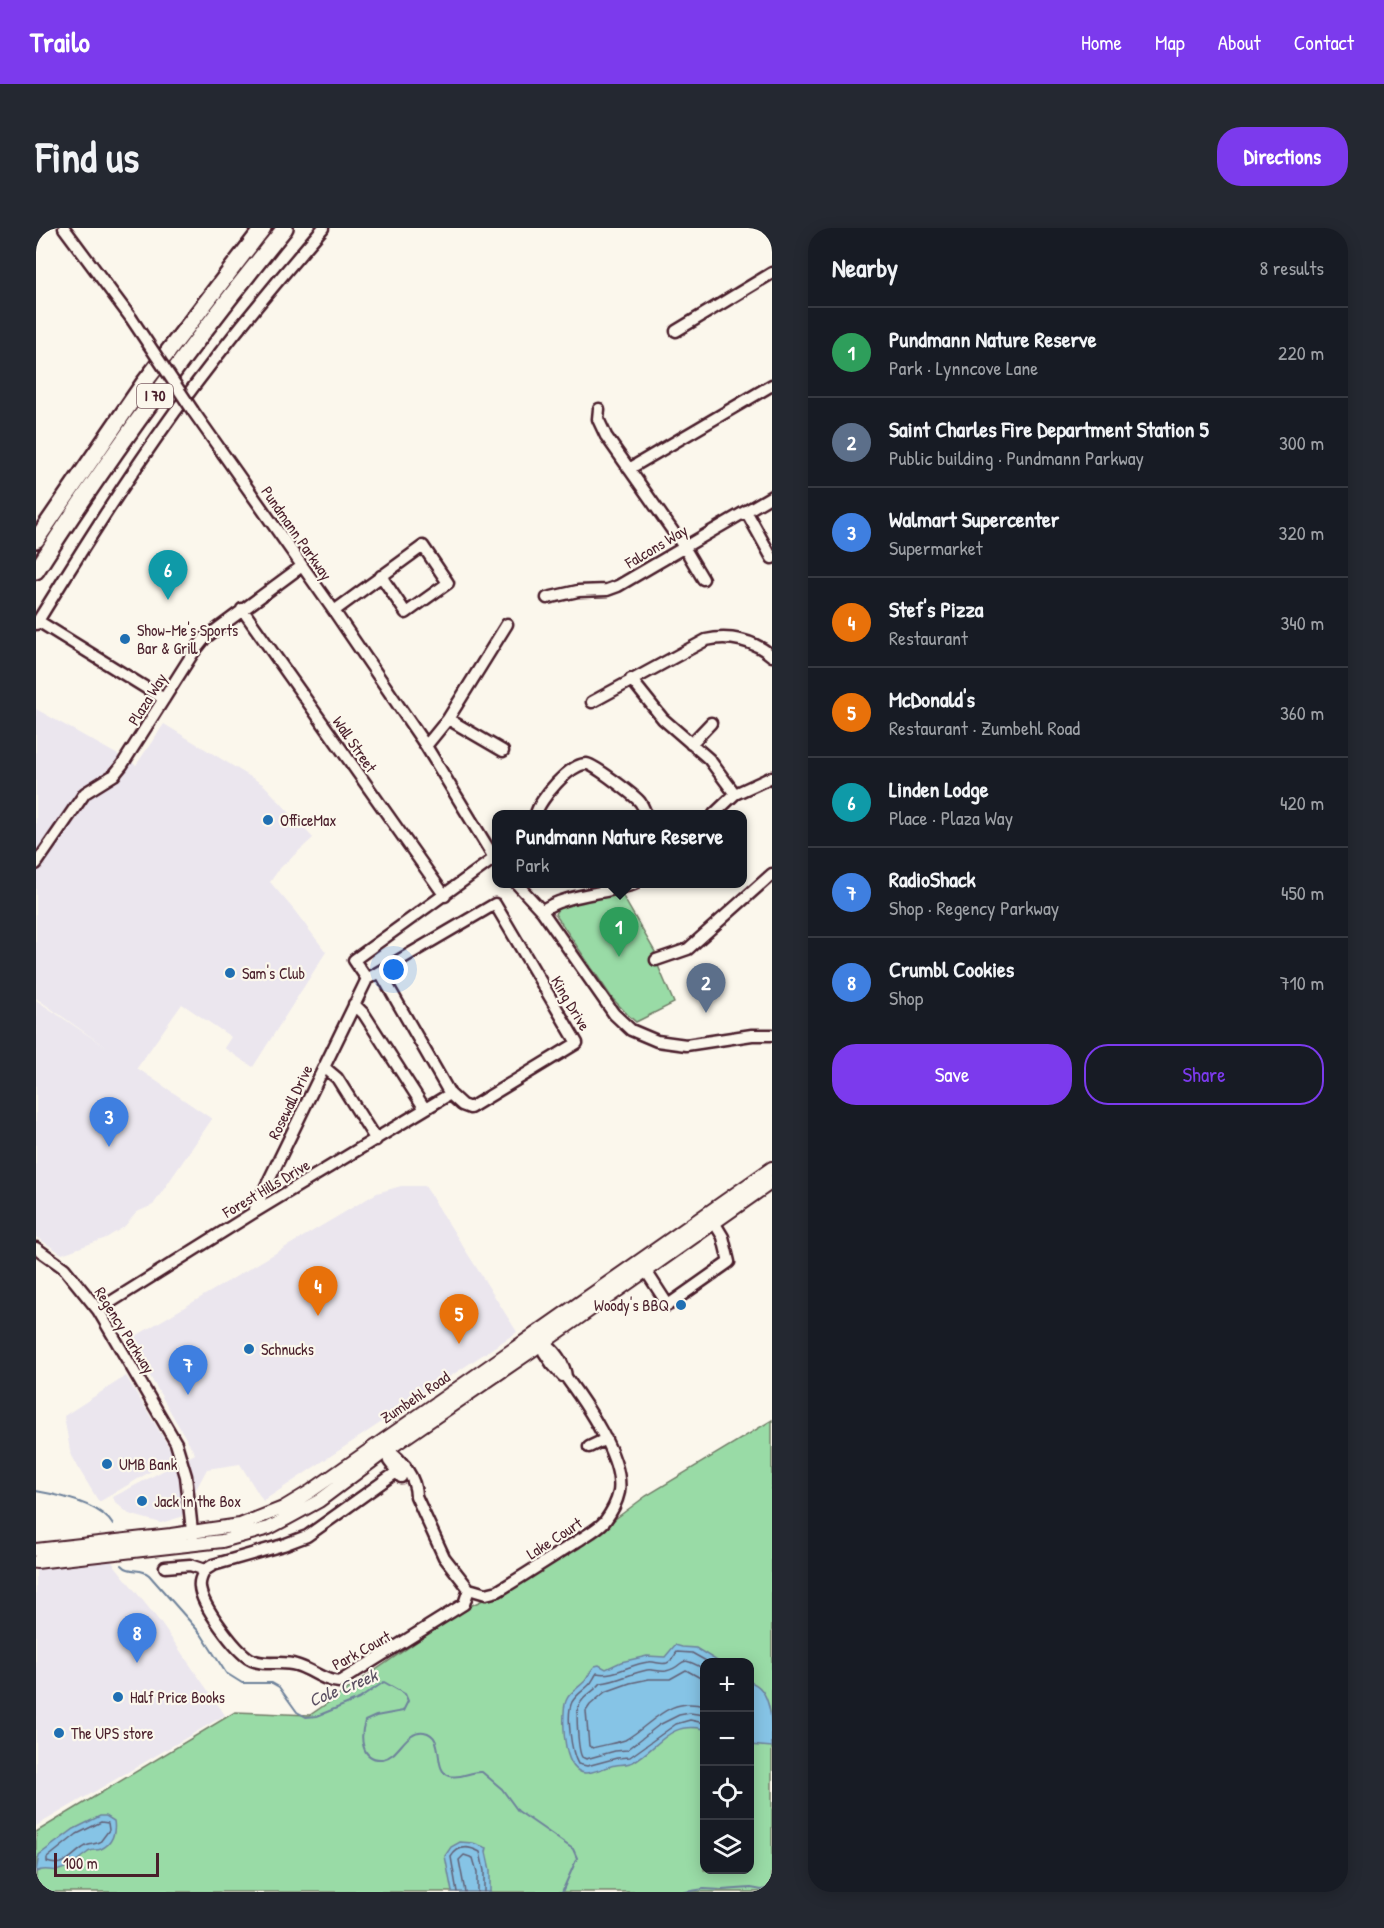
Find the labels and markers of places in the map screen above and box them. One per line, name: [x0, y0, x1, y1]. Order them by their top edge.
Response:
pin: 6: [148, 550, 188, 600]
place label: Show-Me's Sports Bar & Grill: [137, 619, 238, 659]
marker: Show-Me's Sports Bar & Grill: [118, 632, 132, 646]
place label: OfficeMax: [280, 809, 336, 831]
marker: OfficeMax: [261, 813, 275, 827]
pin: 1: [600, 908, 638, 957]
place label: Sam's Club: [242, 962, 305, 984]
pin: 2: [686, 964, 726, 1013]
marker: Sam's Club: [223, 966, 237, 980]
pin: 3: [90, 1098, 128, 1147]
pin: 4: [298, 1266, 338, 1316]
pin: 5: [440, 1294, 478, 1344]
place label: Woody's BBQ: [594, 1294, 669, 1316]
marker: Woody's BBQ: [674, 1298, 688, 1312]
place label: Schnucks: [261, 1338, 314, 1360]
marker: Schnucks: [242, 1342, 256, 1356]
pin: 7: [168, 1346, 208, 1395]
place label: UMB Bank: [119, 1453, 178, 1475]
marker: UMB Bank: [100, 1457, 114, 1471]
place label: Jack in the Box: [154, 1490, 241, 1512]
marker: Jack in the Box: [135, 1494, 149, 1508]
pin: 8: [118, 1614, 156, 1663]
place label: Half Price Books: [130, 1686, 225, 1708]
marker: Half Price Books: [111, 1690, 125, 1704]
place label: The UPS store: [71, 1722, 154, 1744]
marker: The UPS store: [52, 1726, 66, 1740]

